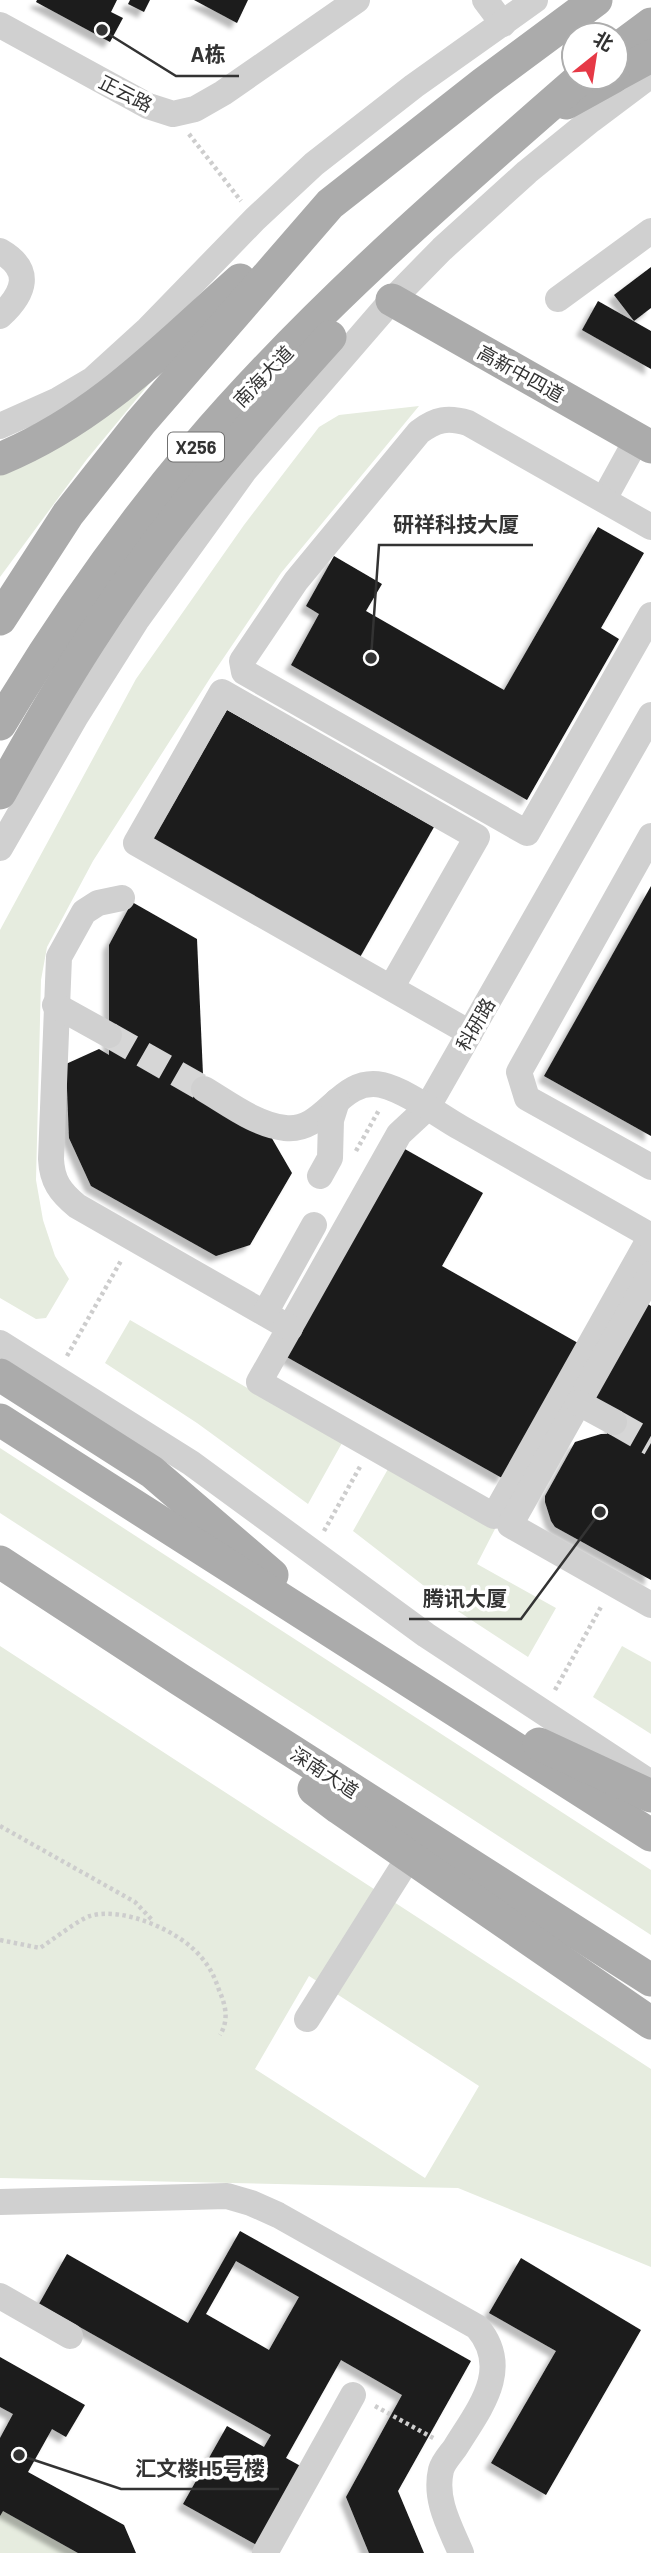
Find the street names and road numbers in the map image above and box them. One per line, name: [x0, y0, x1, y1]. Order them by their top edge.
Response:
street label: 正云路: [95, 70, 157, 116]
street label: 高新中四道: [474, 340, 568, 406]
street label: 南海大道: [228, 341, 298, 411]
road number: X256: [168, 432, 224, 462]
street label: 科研路: [451, 994, 499, 1054]
street label: 深南大道: [287, 1742, 363, 1802]

